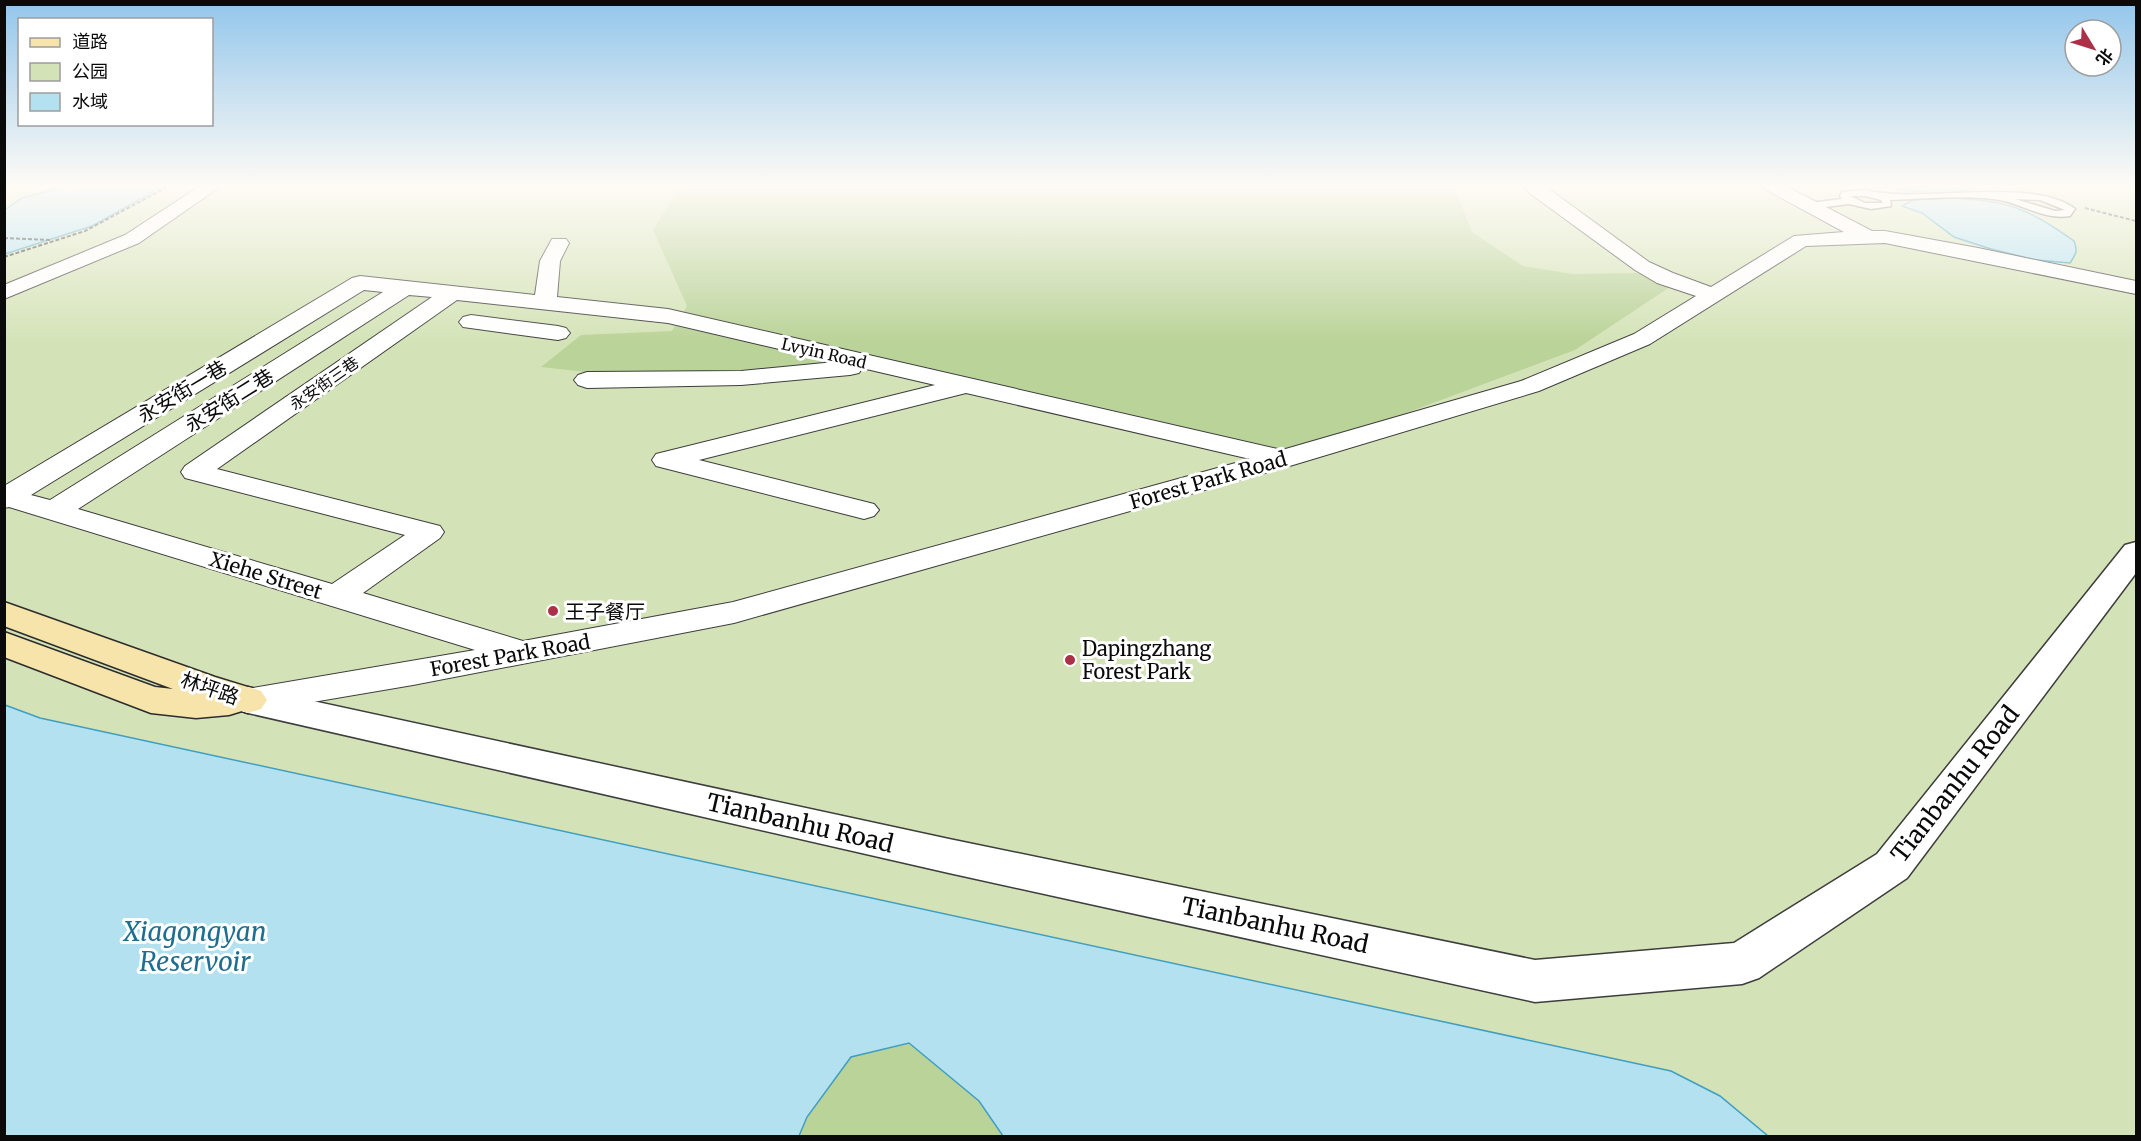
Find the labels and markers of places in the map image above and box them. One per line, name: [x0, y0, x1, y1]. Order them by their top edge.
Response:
place label: 王子餐厅: [565, 599, 645, 624]
marker: 王子餐厅: [546, 604, 560, 618]
place label: Dapingzhang Forest Park: [1082, 636, 1211, 684]
marker: Dapingzhang Forest Park: [1063, 653, 1077, 667]

